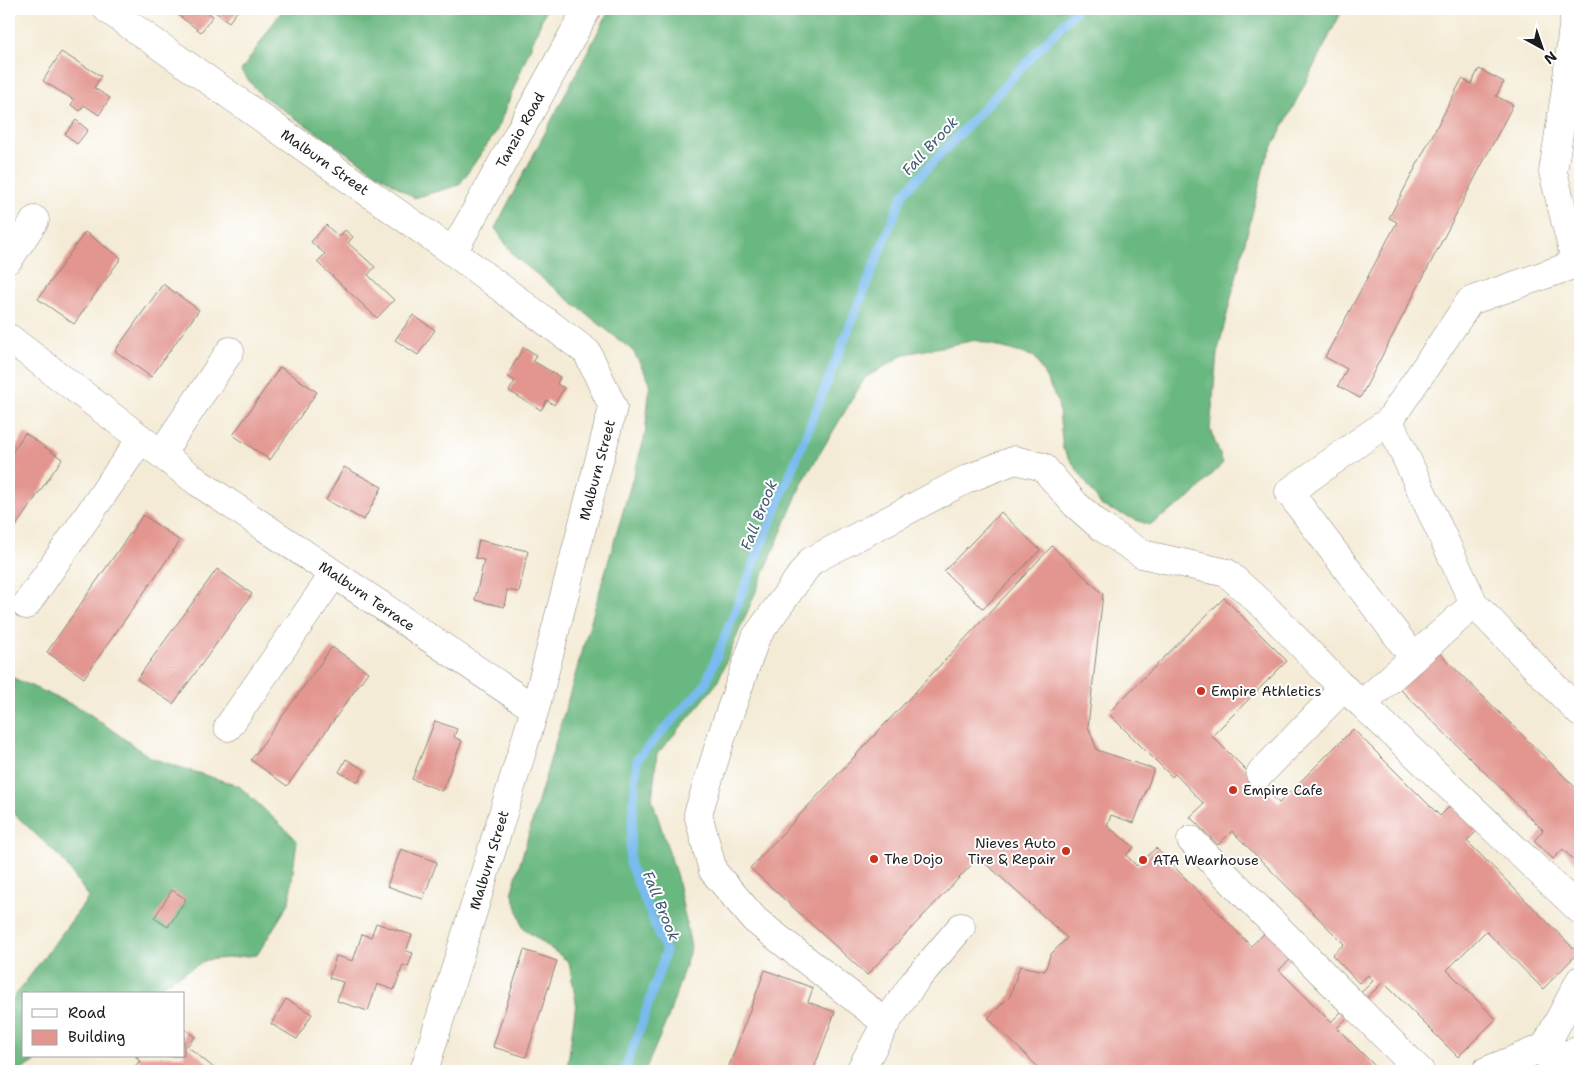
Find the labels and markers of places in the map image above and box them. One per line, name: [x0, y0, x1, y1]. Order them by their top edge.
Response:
place label: Empire Athletics: [1211, 682, 1321, 700]
marker: Empire Athletics: [1195, 685, 1207, 697]
place label: Empire Cafe: [1243, 781, 1323, 799]
marker: Empire Cafe: [1227, 784, 1239, 796]
place label: Nieves Auto Tire & Repair: [968, 834, 1056, 868]
marker: Nieves Auto Tire & Repair: [1060, 845, 1072, 857]
place label: The Dojo: [884, 850, 943, 868]
place label: ATA Wearhouse: [1153, 851, 1259, 869]
marker: The Dojo: [868, 853, 880, 865]
marker: ATA Wearhouse: [1137, 854, 1149, 866]

